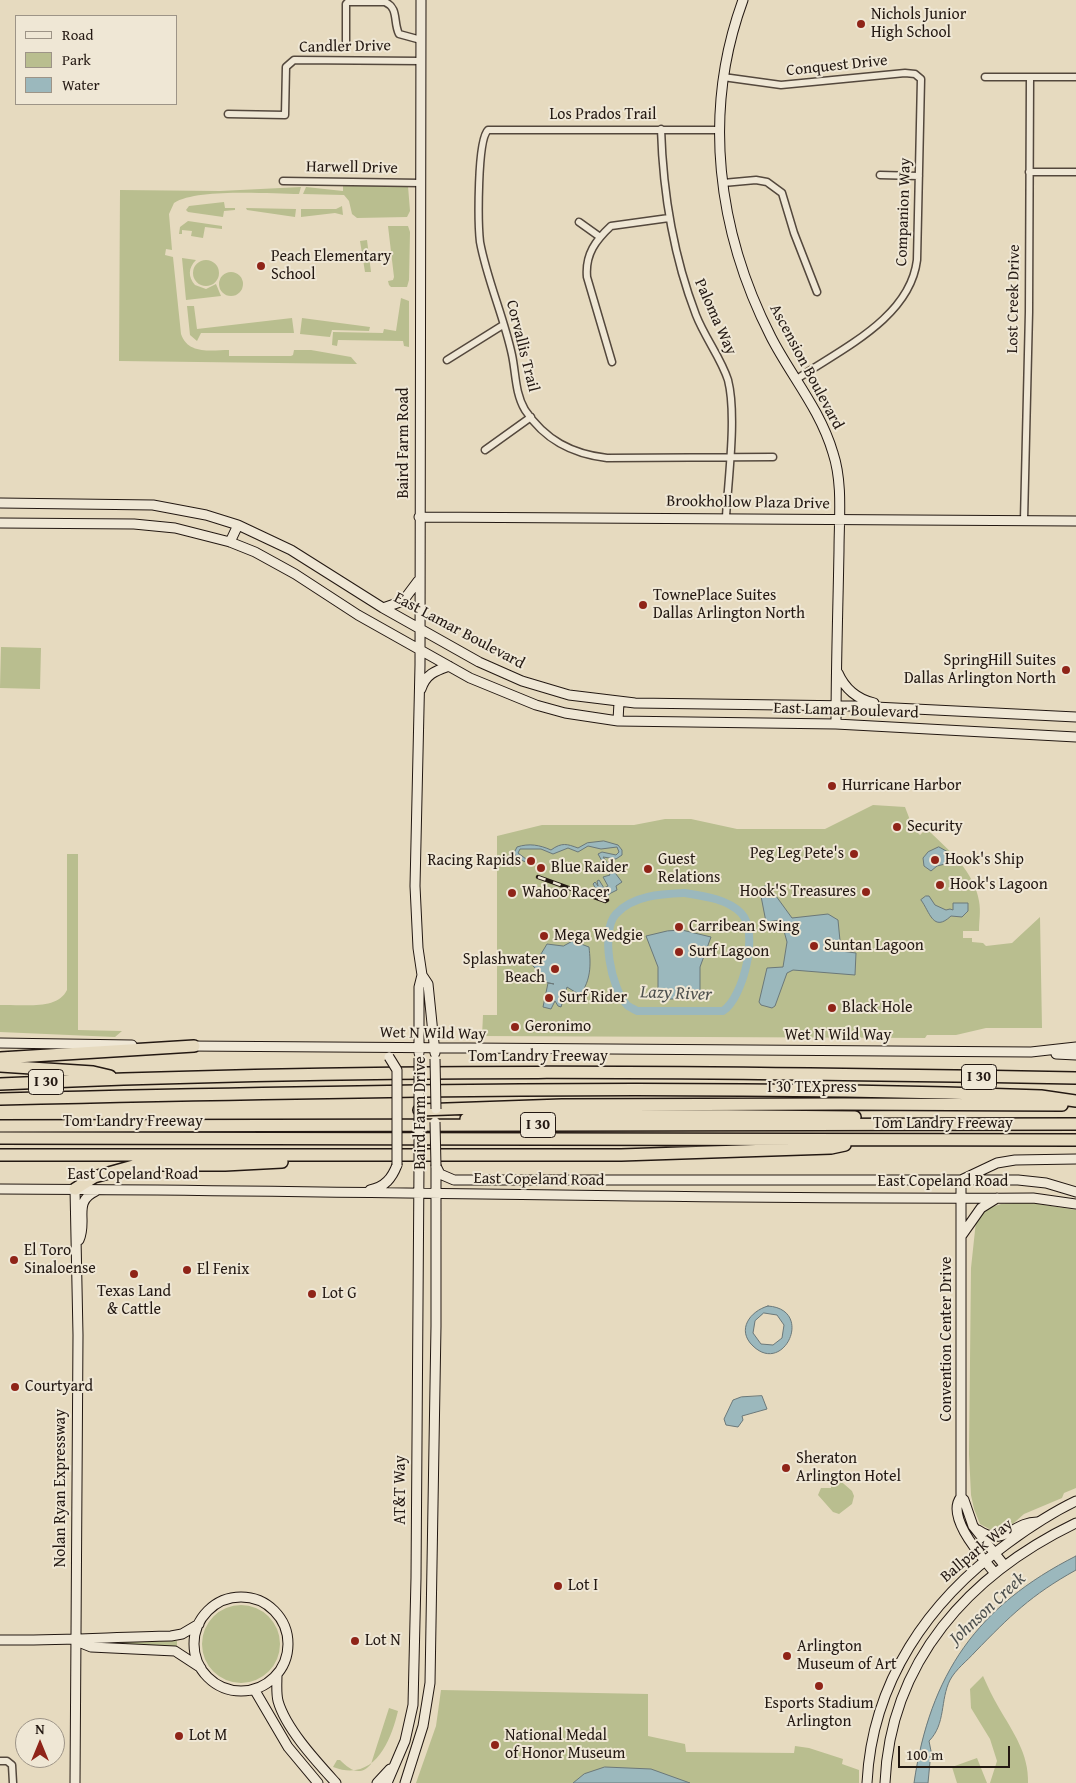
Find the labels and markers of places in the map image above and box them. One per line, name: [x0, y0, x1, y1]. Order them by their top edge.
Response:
place label: Nichols Junior High School: [871, 5, 966, 43]
marker: Nichols Junior High School: [855, 18, 867, 30]
place label: Peach Elementary School: [271, 247, 391, 285]
marker: Peach Elementary School: [255, 260, 267, 272]
place label: TownePlace Suites Dallas Arlington North: [653, 586, 805, 624]
marker: TownePlace Suites Dallas Arlington North: [637, 599, 649, 611]
place label: SpringHill Suites Dallas Arlington North: [904, 651, 1056, 689]
marker: SpringHill Suites Dallas Arlington North: [1060, 664, 1072, 676]
place label: Hurricane Harbor: [842, 776, 961, 796]
marker: Hurricane Harbor: [826, 780, 838, 792]
place label: Security: [907, 817, 963, 837]
marker: Security: [891, 821, 903, 833]
place label: Peg Leg Pete's: [750, 844, 844, 864]
marker: Peg Leg Pete's: [848, 848, 860, 860]
place label: Guest Relations: [658, 850, 720, 888]
place label: Hook's Ship: [945, 850, 1024, 870]
place label: Racing Rapids: [427, 851, 521, 871]
marker: Hook's Ship: [929, 854, 941, 866]
marker: Racing Rapids: [525, 855, 537, 867]
place label: Blue Raider: [551, 858, 628, 878]
marker: Blue Raider: [535, 862, 547, 874]
marker: Guest Relations: [642, 863, 654, 875]
place label: Hook's Lagoon: [950, 875, 1048, 895]
marker: Hook's Lagoon: [934, 879, 946, 891]
place label: Hook'S Treasures: [740, 882, 856, 902]
place label: Wahoo Racer: [522, 883, 609, 903]
marker: Hook'S Treasures: [860, 886, 872, 898]
marker: Wahoo Racer: [506, 887, 518, 899]
place label: Carribean Swing: [689, 917, 799, 937]
marker: Carribean Swing: [673, 921, 685, 933]
place label: Mega Wedgie: [554, 926, 643, 946]
marker: Mega Wedgie: [538, 930, 550, 942]
place label: Suntan Lagoon: [824, 936, 924, 956]
marker: Suntan Lagoon: [808, 940, 820, 952]
place label: Surf Lagoon: [689, 942, 769, 962]
marker: Surf Lagoon: [673, 946, 685, 958]
place label: Splashwater Beach: [463, 950, 545, 988]
marker: Splashwater Beach: [549, 963, 561, 975]
place label: Surf Rider: [559, 988, 627, 1008]
marker: Surf Rider: [543, 992, 555, 1004]
place label: Black Hole: [842, 998, 912, 1018]
marker: Black Hole: [826, 1002, 838, 1014]
place label: Geronimo: [525, 1017, 591, 1037]
marker: Geronimo: [509, 1021, 521, 1033]
place label: El Toro Sinaloense: [24, 1241, 96, 1279]
marker: El Toro Sinaloense: [8, 1254, 20, 1266]
place label: El Fenix: [197, 1260, 249, 1280]
marker: El Fenix: [181, 1264, 193, 1276]
marker: Texas Land & Cattle: [128, 1268, 140, 1280]
place label: Texas Land & Cattle: [97, 1282, 171, 1320]
place label: Lot G: [322, 1284, 357, 1304]
marker: Lot G: [306, 1288, 318, 1300]
place label: Courtyard: [25, 1377, 93, 1397]
marker: Courtyard: [9, 1381, 21, 1393]
place label: Sheraton Arlington Hotel: [796, 1449, 901, 1487]
marker: Sheraton Arlington Hotel: [780, 1462, 792, 1474]
place label: Lot I: [568, 1576, 598, 1596]
marker: Lot I: [552, 1580, 564, 1592]
place label: Lot N: [365, 1631, 401, 1651]
marker: Lot N: [349, 1635, 361, 1647]
place label: Arlington Museum of Art: [797, 1637, 897, 1675]
marker: Arlington Museum of Art: [781, 1650, 793, 1662]
marker: Esports Stadium Arlington: [813, 1680, 825, 1692]
place label: Esports Stadium Arlington: [764, 1694, 874, 1732]
place label: Lot M: [189, 1726, 227, 1746]
place label: National Medal of Honor Museum: [505, 1726, 625, 1764]
marker: Lot M: [173, 1730, 185, 1742]
marker: National Medal of Honor Museum: [489, 1739, 501, 1751]

